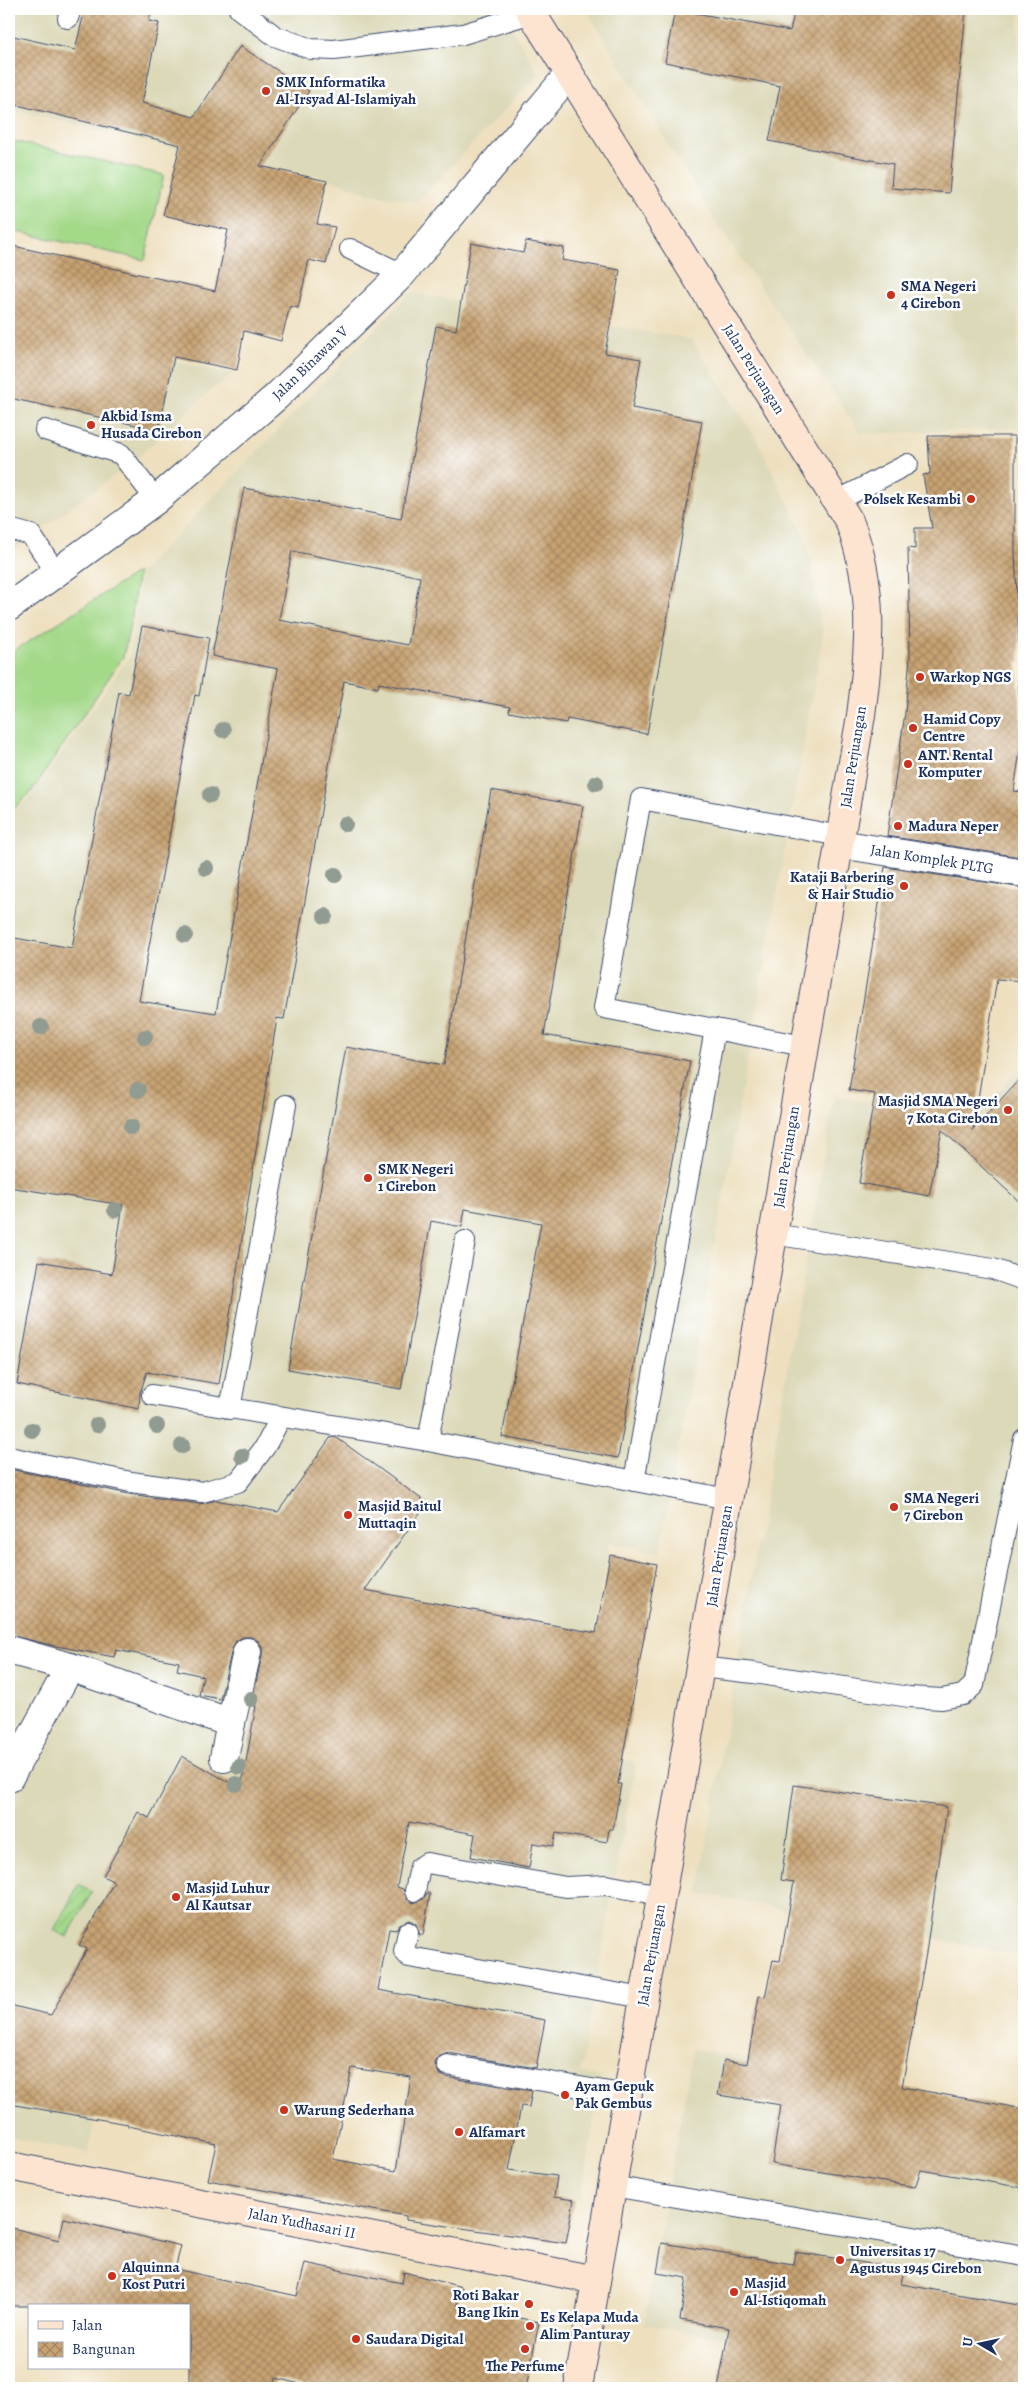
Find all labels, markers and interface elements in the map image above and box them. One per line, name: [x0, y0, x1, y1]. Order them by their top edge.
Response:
place label: SMK Informatika Al-Irsyad Al-Islamiyah: [275, 72, 416, 109]
marker: SMK Informatika Al-Irsyad Al-Islamiyah: [260, 85, 272, 97]
place label: SMA Negeri 4 Cirebon: [901, 276, 977, 313]
marker: SMA Negeri 4 Cirebon: [885, 289, 897, 301]
street label: Jalan Perjuangan: [718, 320, 790, 418]
street label: Jalan Binawan V: [267, 321, 353, 405]
place label: Akbid Isma Husada Cirebon: [100, 406, 202, 443]
marker: Akbid Isma Husada Cirebon: [85, 419, 97, 431]
place label: Polsek Kesambi: [864, 489, 962, 509]
marker: Polsek Kesambi: [965, 493, 977, 505]
place label: Warkop NGS: [929, 667, 1011, 687]
marker: Warkop NGS: [914, 671, 926, 683]
street label: Jalan Perjuangan: [835, 705, 871, 809]
place label: Hamid Copy Centre: [923, 709, 1001, 746]
marker: Hamid Copy Centre: [907, 722, 919, 734]
place label: ANT. Rental Komputer: [917, 745, 993, 782]
marker: ANT. Rental Komputer: [902, 758, 914, 770]
place label: Madura Neper: [908, 816, 999, 836]
marker: Madura Neper: [892, 820, 904, 832]
street label: Jalan Komplek PLTG: [869, 839, 995, 879]
place label: Kataji Barbering & Hair Studio: [790, 867, 894, 904]
marker: Kataji Barbering & Hair Studio: [898, 880, 910, 892]
place label: Masjid SMA Negeri 7 Kota Cirebon: [878, 1091, 999, 1128]
marker: Masjid SMA Negeri 7 Kota Cirebon: [1002, 1104, 1014, 1116]
street label: Jalan Perjuangan: [768, 1105, 804, 1209]
place label: SMK Negeri 1 Cirebon: [378, 1159, 454, 1196]
marker: SMK Negeri 1 Cirebon: [362, 1172, 374, 1184]
place label: SMA Negeri 7 Cirebon: [904, 1488, 980, 1525]
place label: Masjid Baitul Muttaqin: [358, 1496, 441, 1533]
marker: SMA Negeri 7 Cirebon: [888, 1501, 900, 1513]
street label: Jalan Perjuangan: [701, 1504, 737, 1608]
marker: Masjid Baitul Muttaqin: [342, 1509, 354, 1521]
place label: Masjid Luhur Al Kautsar: [185, 1878, 270, 1915]
marker: Masjid Luhur Al Kautsar: [170, 1891, 182, 1903]
street label: Jalan Perjuangan: [632, 1903, 670, 2007]
place label: Ayam Gepuk Pak Gembus: [574, 2076, 654, 2113]
marker: Ayam Gepuk Pak Gembus: [559, 2089, 571, 2101]
place label: Warung Sederhana: [293, 2100, 415, 2120]
marker: Warung Sederhana: [278, 2104, 290, 2116]
place label: Alfamart: [468, 2122, 525, 2142]
marker: Alfamart: [453, 2126, 465, 2138]
street label: Jalan Yudhasari II: [247, 2203, 357, 2243]
place label: Universitas 17 Agustus 1945 Cirebon: [849, 2241, 982, 2278]
marker: Universitas 17 Agustus 1945 Cirebon: [834, 2254, 846, 2266]
place label: Alquinna Kost Putri: [121, 2257, 186, 2294]
marker: Alquinna Kost Putri: [106, 2270, 118, 2282]
place label: Masjid Al-Istiqomah: [743, 2273, 826, 2310]
place label: Roti Bakar Bang Ikin: [453, 2285, 520, 2322]
marker: Masjid Al-Istiqomah: [728, 2286, 740, 2298]
marker: Roti Bakar Bang Ikin: [523, 2298, 535, 2310]
legend: [28, 2304, 190, 2370]
place label: Es Kelapa Muda Alim Panturay: [539, 2307, 640, 2344]
text: Jalan: [72, 2315, 102, 2335]
marker: Es Kelapa Muda Alim Panturay: [524, 2320, 536, 2332]
north arrow: [956, 2320, 1006, 2370]
place label: Saudara Digital: [366, 2329, 463, 2349]
marker: Saudara Digital: [350, 2333, 362, 2345]
text: U: [958, 2336, 978, 2348]
text: Bangunan: [72, 2339, 135, 2359]
marker: The Perfume: [519, 2343, 531, 2355]
place label: The Perfume: [486, 2356, 565, 2376]

